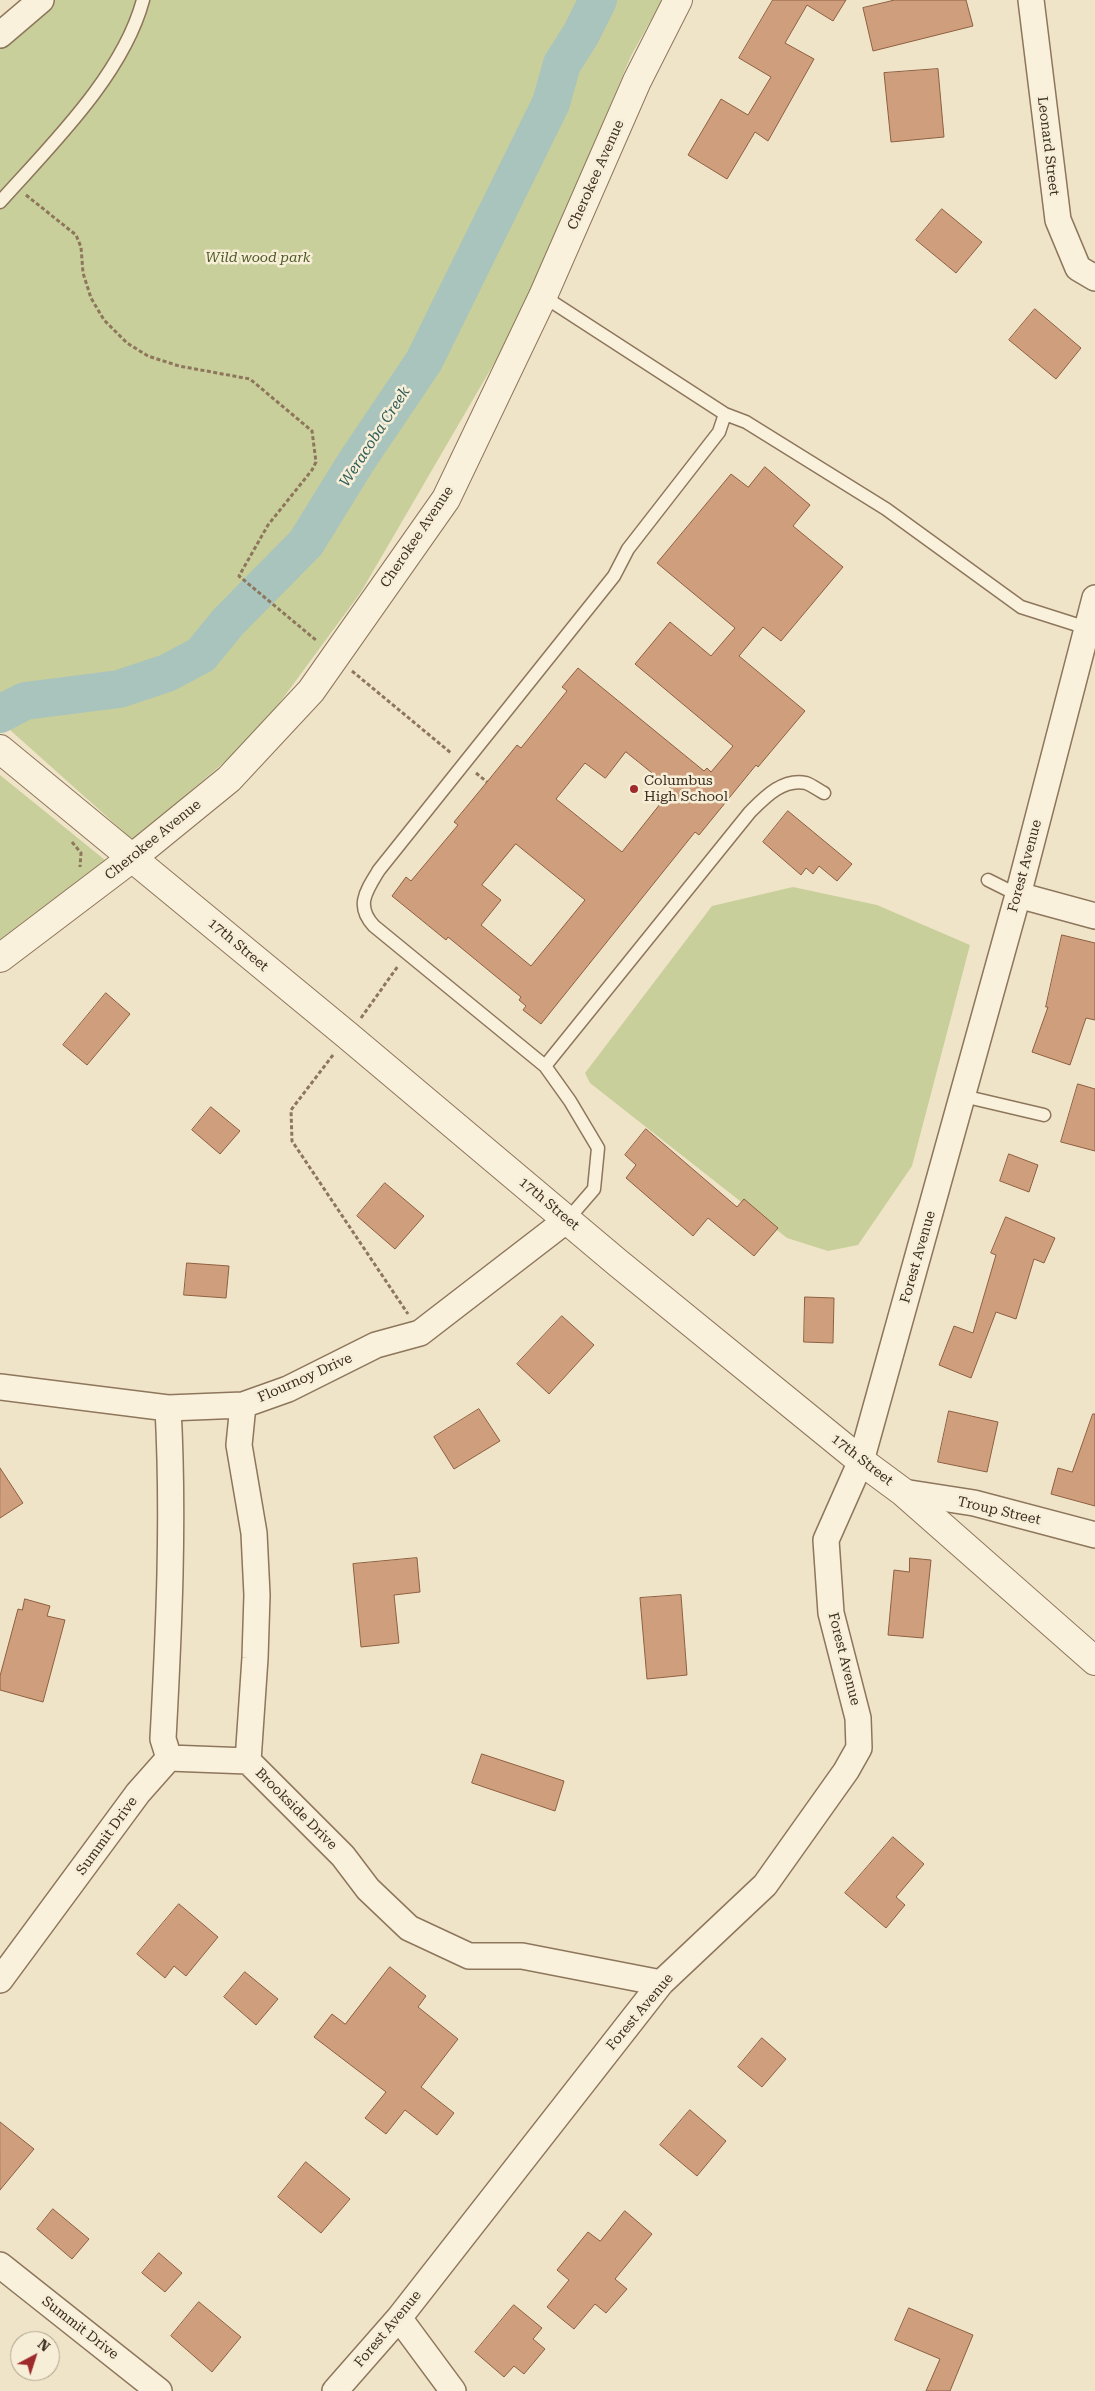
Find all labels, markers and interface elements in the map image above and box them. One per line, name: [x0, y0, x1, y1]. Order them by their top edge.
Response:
street label: Leonard Street: [1034, 95, 1062, 197]
street label: Cherokee Avenue: [564, 117, 628, 233]
park label: Wild wood park: [206, 250, 310, 266]
water label: Weracoba Creek: [336, 384, 414, 490]
street label: Cherokee Avenue: [377, 483, 457, 591]
place label: Columbus High School: [644, 773, 728, 806]
marker: Columbus High School: [628, 783, 640, 795]
street label: Cherokee Avenue: [102, 796, 204, 884]
street label: Forest Avenue: [1005, 818, 1045, 914]
street label: 17th Street: [204, 915, 272, 975]
street label: 17th Street: [515, 1174, 583, 1234]
street label: Forest Avenue: [897, 1209, 939, 1305]
street label: Flournoy Drive: [255, 1350, 355, 1406]
street label: 17th Street: [828, 1431, 896, 1489]
street label: Troup Street: [956, 1493, 1042, 1529]
street label: Forest Avenue: [824, 1611, 864, 1707]
street label: Brookside Drive: [252, 1765, 340, 1853]
street label: Summit Drive: [73, 1794, 141, 1878]
street label: Forest Avenue: [603, 1970, 677, 2054]
street label: Forest Avenue: [351, 2287, 425, 2371]
street label: Summit Drive: [38, 2293, 122, 2363]
north arrow: [10, 2331, 60, 2381]
text: N: [35, 2336, 53, 2355]

